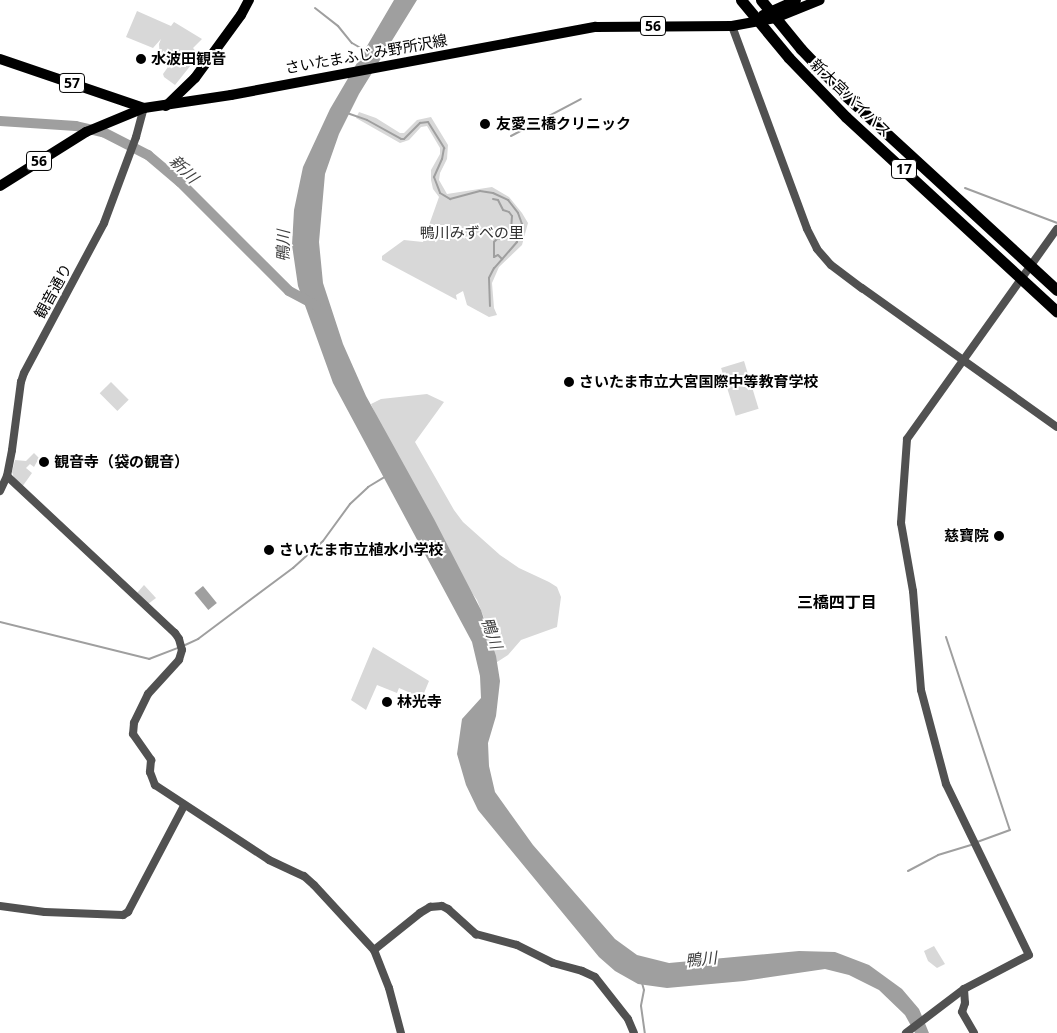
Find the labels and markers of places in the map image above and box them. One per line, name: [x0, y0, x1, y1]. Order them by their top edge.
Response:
place label: 水波田観音: [151, 50, 226, 68]
marker: 水波田観音: [135, 53, 147, 65]
place label: 友愛三橋クリニック: [496, 115, 631, 133]
marker: 友愛三橋クリニック: [478, 117, 492, 131]
place label: さいたま市立大宮国際中等教育学校: [579, 373, 819, 391]
marker: さいたま市立大宮国際中等教育学校: [563, 376, 575, 388]
place label: 観音寺（袋の観音）: [54, 453, 189, 471]
marker: 観音寺（袋の観音）: [38, 456, 50, 468]
place label: 慈寶院: [944, 527, 989, 545]
marker: 慈寶院: [993, 530, 1005, 542]
place label: さいたま市立植水小学校: [279, 541, 444, 559]
marker: さいたま市立植水小学校: [263, 544, 275, 556]
place label: 林光寺: [397, 693, 442, 711]
marker: 林光寺: [381, 696, 393, 708]

